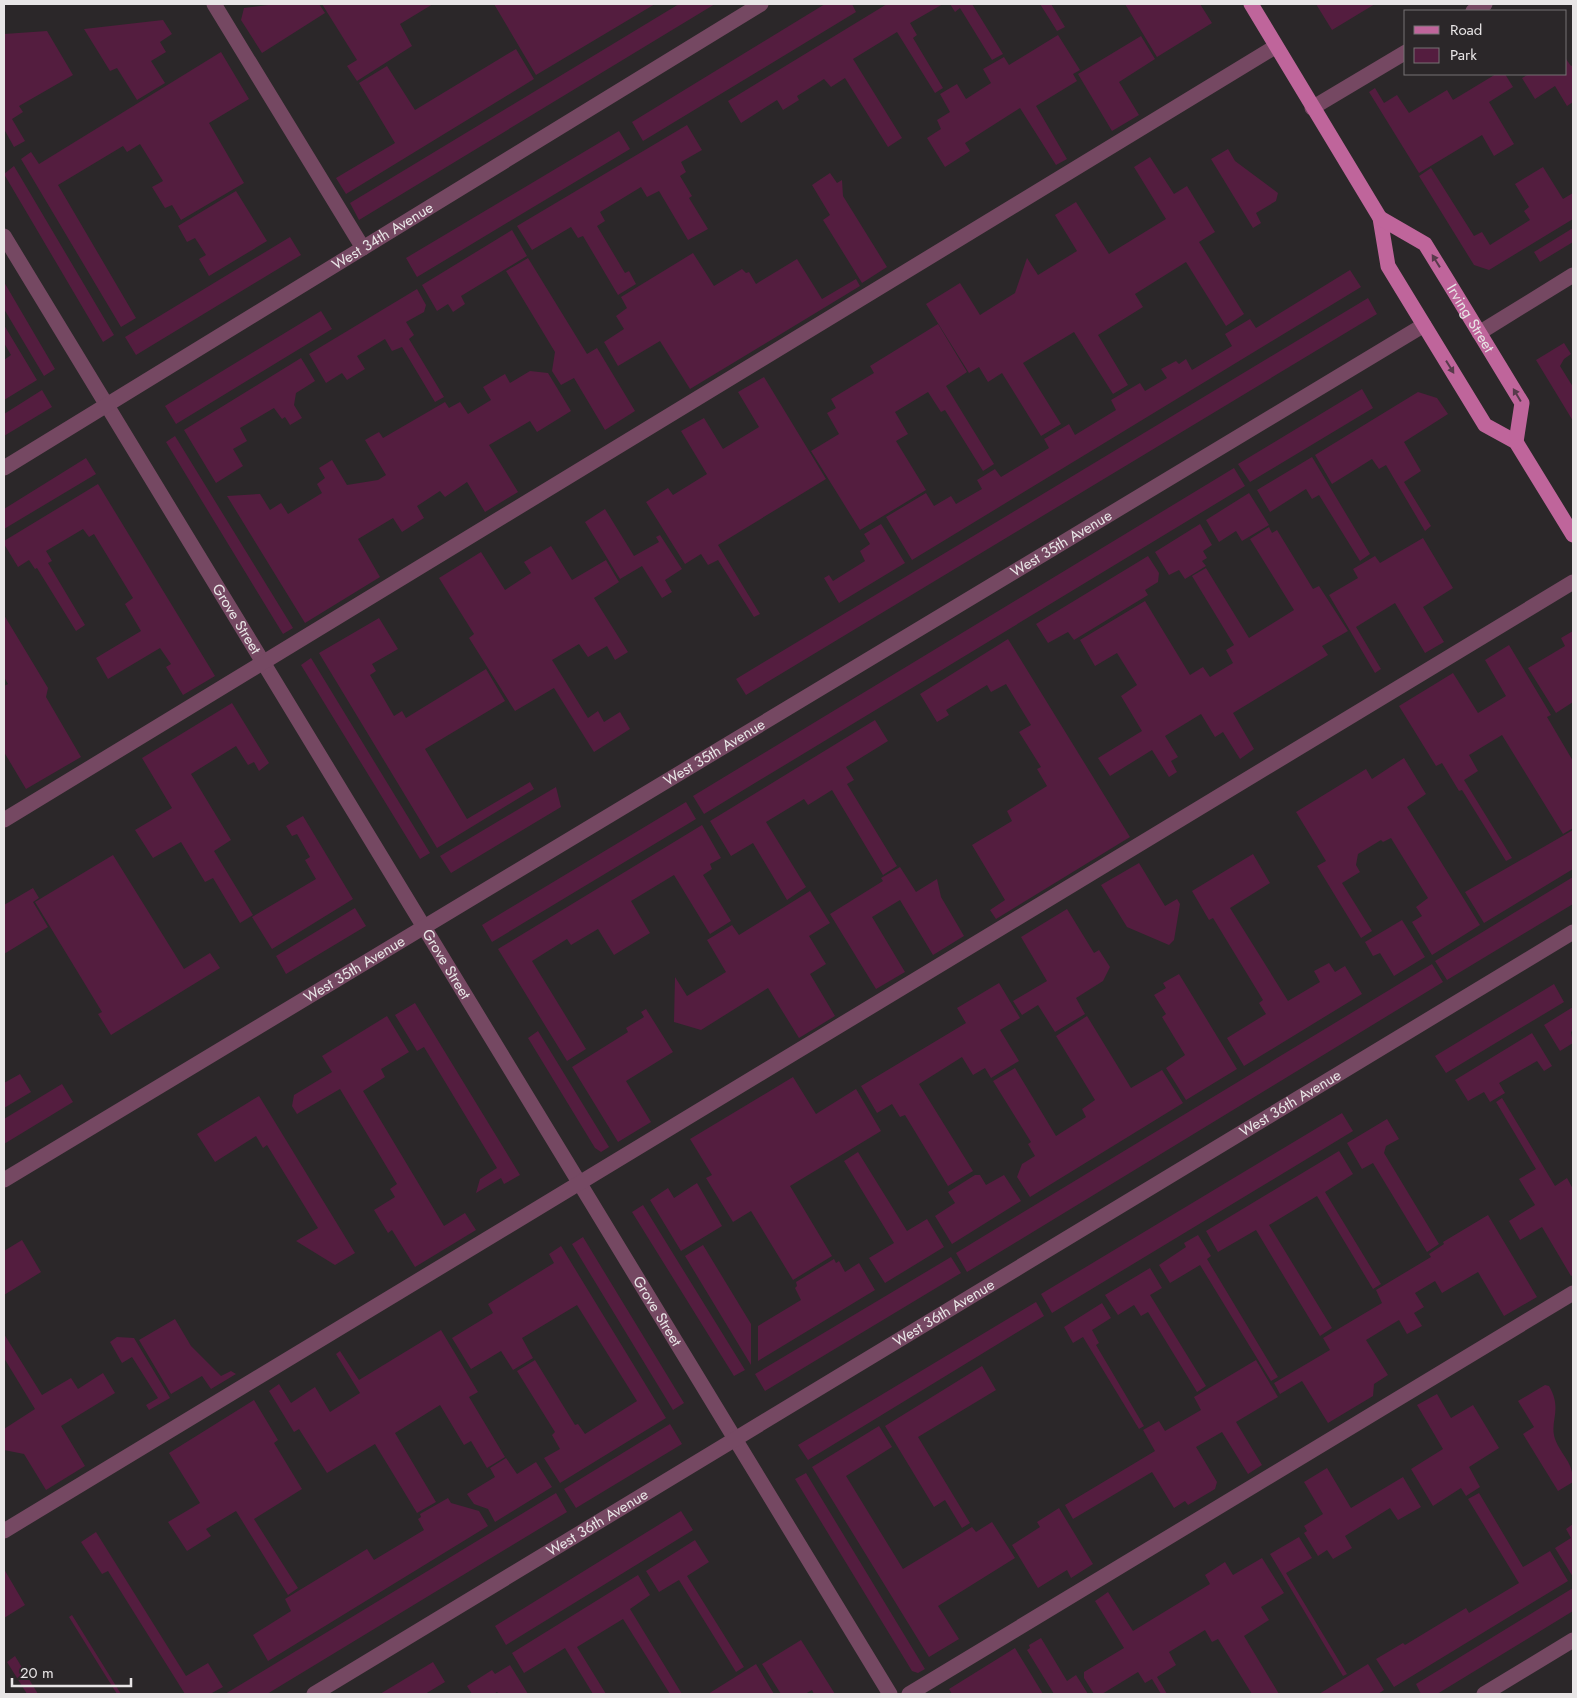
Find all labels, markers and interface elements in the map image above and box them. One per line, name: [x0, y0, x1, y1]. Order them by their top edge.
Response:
legend: [1404, 10, 1567, 75]
text: Road: [1450, 19, 1482, 41]
text: Park: [1450, 44, 1477, 66]
street label: West 34th Avenue: [328, 196, 438, 275]
one-way arrow: [1431, 255, 1441, 268]
street label: Irving Street: [1441, 280, 1500, 357]
one-way arrow: [1445, 360, 1454, 373]
one-way arrow: [1513, 388, 1522, 401]
street label: West 35th Avenue: [1006, 504, 1116, 583]
street label: Grove Street: [207, 579, 267, 659]
street label: West 35th Avenue: [659, 713, 769, 791]
street label: Grove Street: [417, 925, 477, 1004]
street label: West 35th Avenue: [299, 930, 410, 1008]
street label: West 36th Avenue: [1235, 1064, 1345, 1142]
street label: Grove Street: [627, 1272, 687, 1351]
street label: West 36th Avenue: [889, 1274, 999, 1352]
street label: West 36th Avenue: [542, 1483, 652, 1562]
scale bar: [12, 1656, 131, 1688]
text: 20 m: [20, 1662, 54, 1684]

